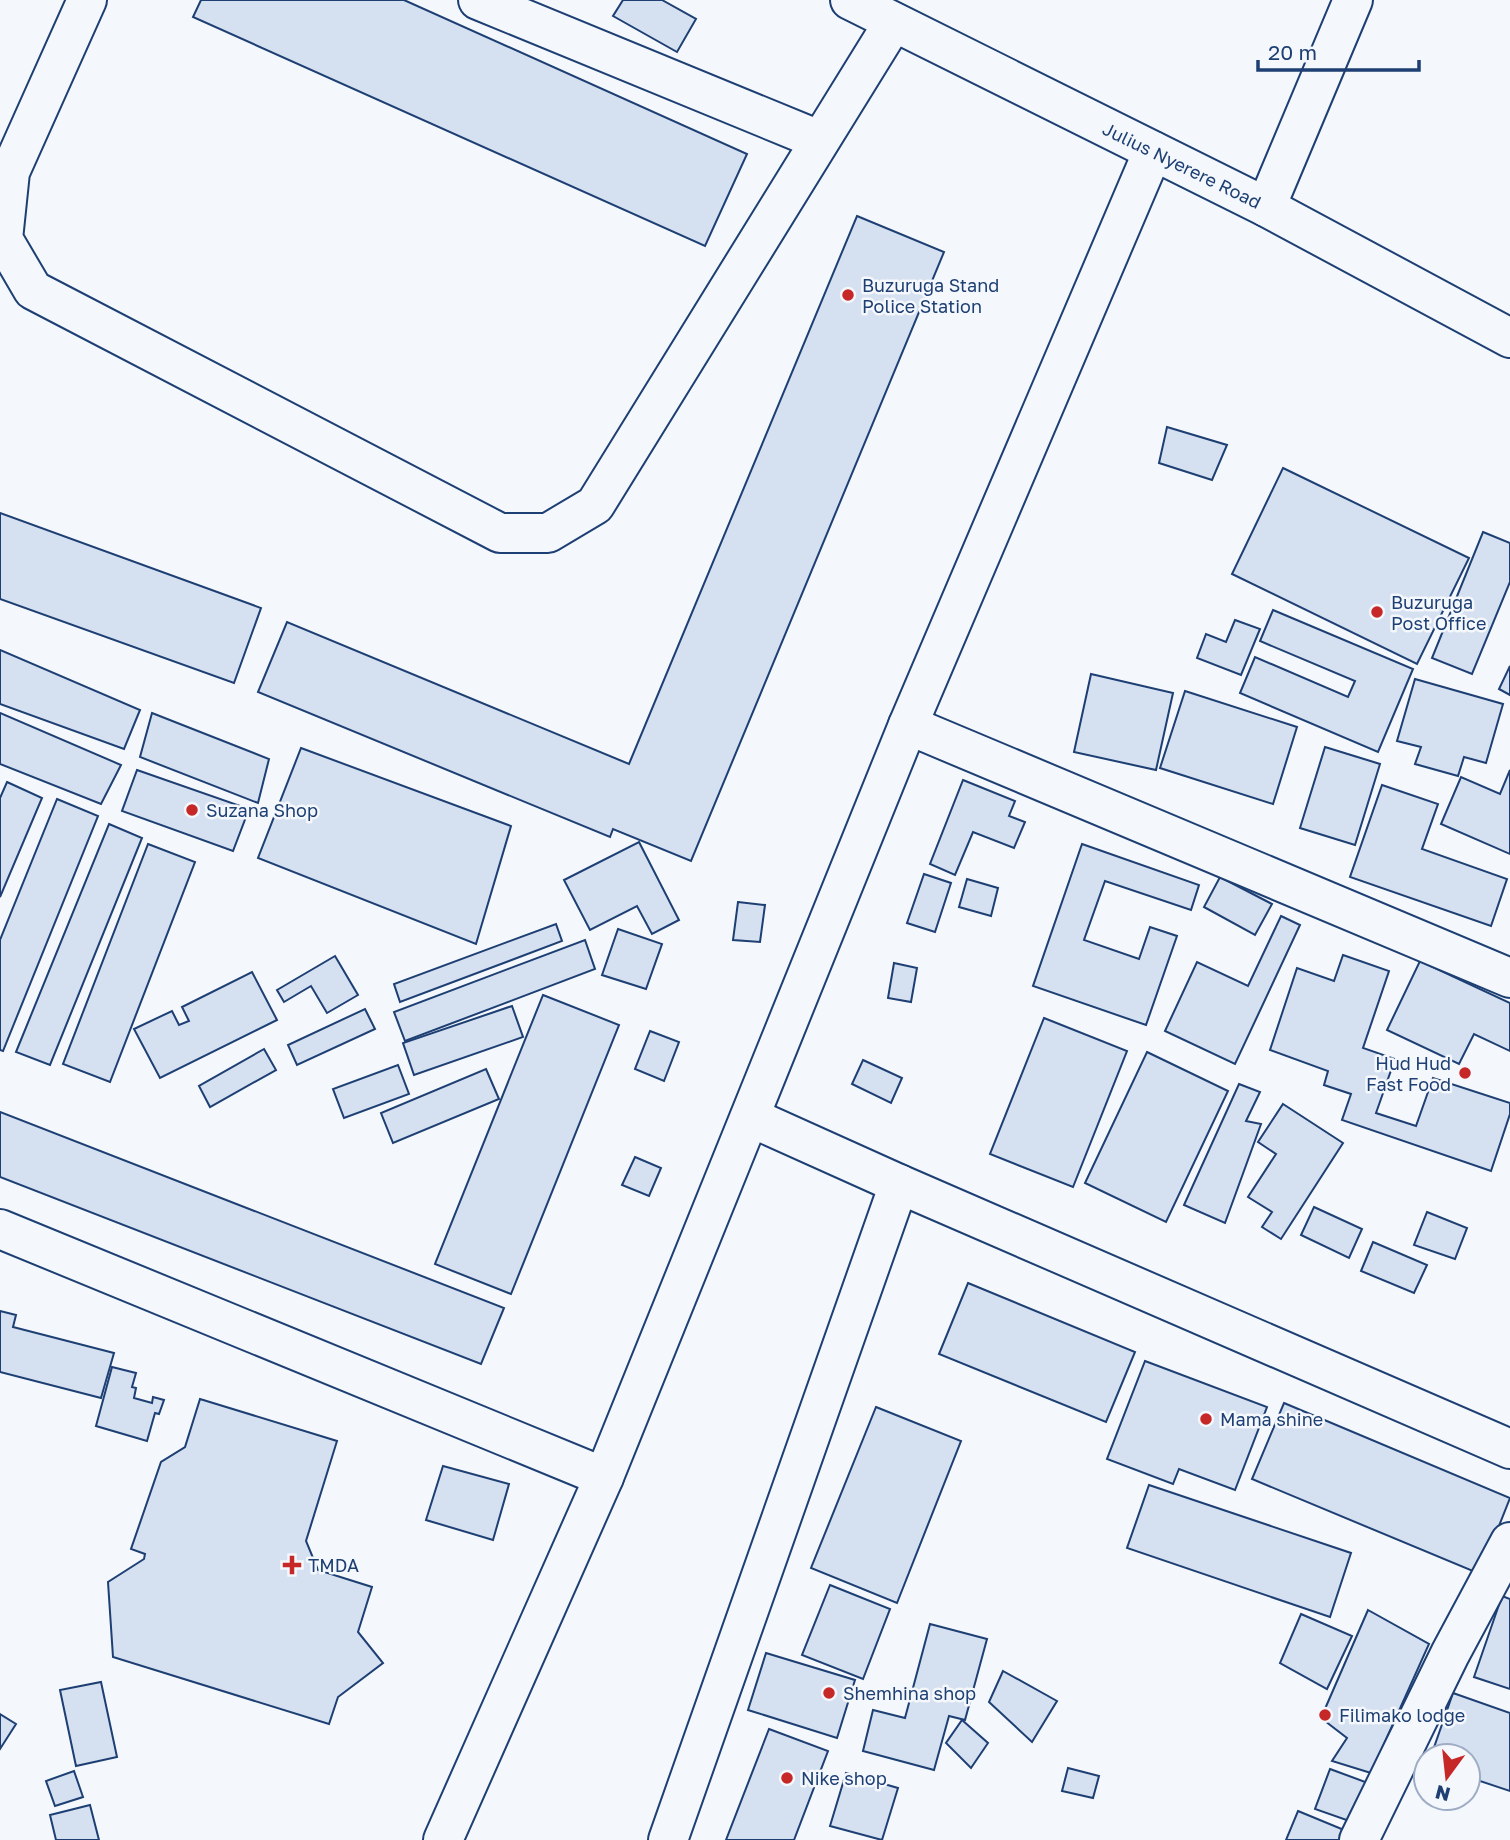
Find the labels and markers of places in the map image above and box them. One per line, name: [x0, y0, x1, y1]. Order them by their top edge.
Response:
place label: Buzuruga Stand Police Station: [862, 274, 999, 317]
marker: Buzuruga Stand Police Station: [840, 287, 856, 303]
place label: Buzuruga Post Office: [1391, 591, 1486, 634]
marker: Buzuruga Post Office: [1369, 604, 1385, 620]
place label: Suzana Shop: [206, 799, 318, 821]
marker: Suzana Shop: [184, 802, 200, 818]
place label: Hud Hud Fast Food: [1366, 1052, 1451, 1095]
marker: Hud Hud Fast Food: [1457, 1065, 1473, 1081]
place label: Mama shine: [1220, 1408, 1323, 1430]
marker: Mama shine: [1198, 1411, 1214, 1427]
place label: TMDA: [308, 1554, 359, 1576]
marker: TMDA: [282, 1555, 302, 1575]
place label: Shemhina shop: [843, 1682, 976, 1704]
marker: Shemhina shop: [821, 1685, 837, 1701]
place label: Filimako lodge: [1339, 1704, 1465, 1726]
marker: Filimako lodge: [1317, 1707, 1333, 1723]
place label: Nike shop: [801, 1767, 887, 1789]
marker: Nike shop: [779, 1770, 795, 1786]

